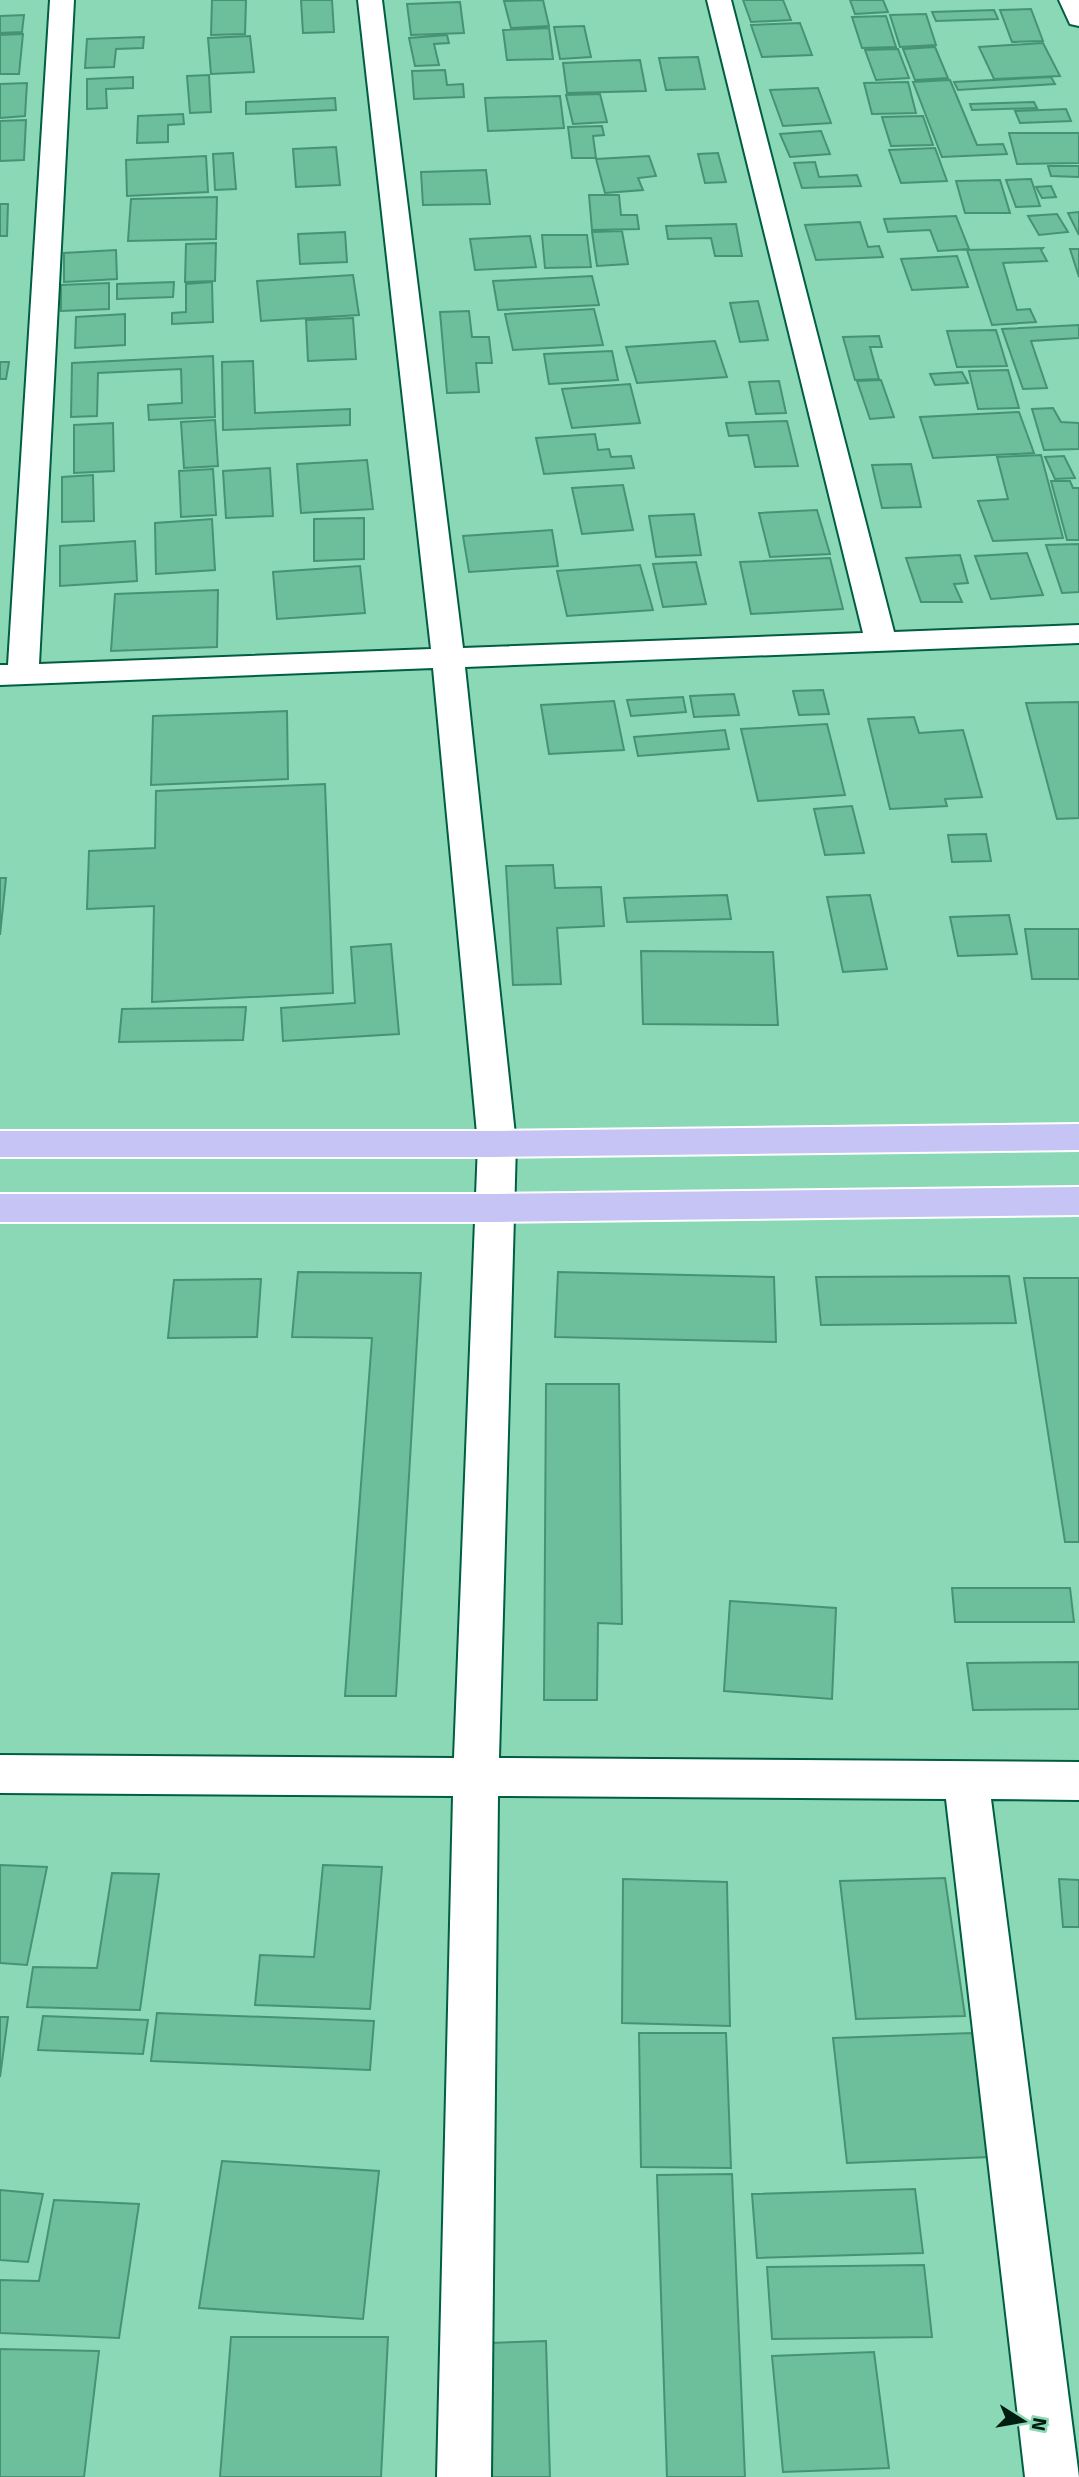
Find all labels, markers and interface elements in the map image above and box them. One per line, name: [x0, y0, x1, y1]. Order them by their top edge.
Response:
north arrow: [988, 2386, 1058, 2456]
text: N: [1026, 2415, 1052, 2433]

